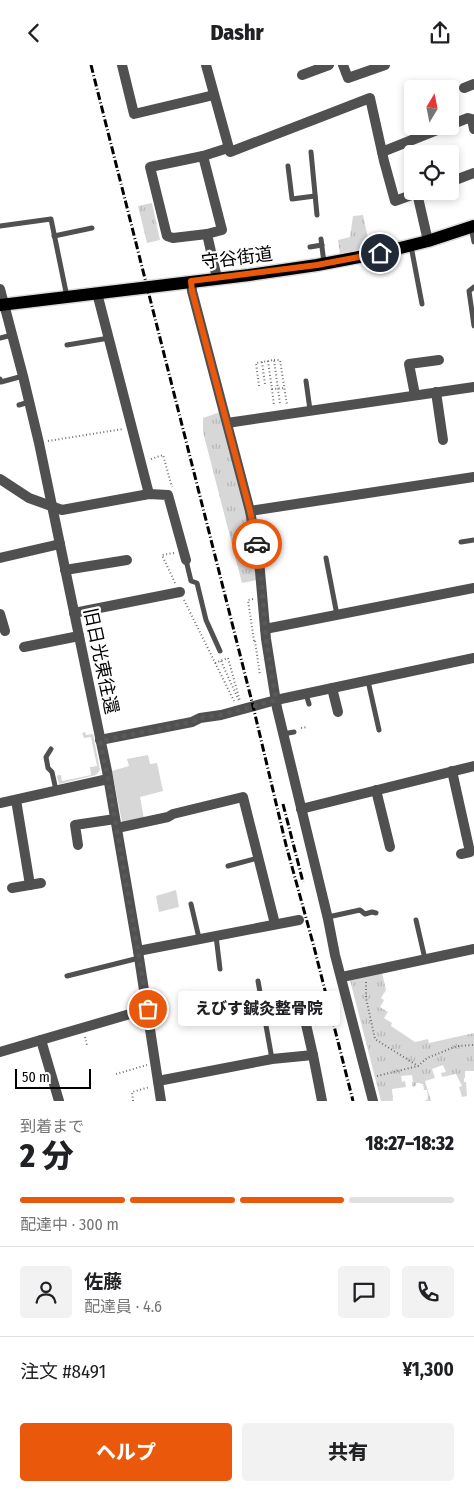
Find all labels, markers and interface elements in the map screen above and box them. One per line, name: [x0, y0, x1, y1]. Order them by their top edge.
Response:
icon: back: [20, 19, 48, 47]
text: Dashr: [210, 19, 264, 46]
icon: share: [426, 19, 454, 47]
north arrow: [404, 80, 459, 135]
map controls: [404, 80, 459, 200]
button: locate: [404, 145, 459, 200]
pin: [359, 232, 401, 274]
icon: home: [366, 239, 394, 267]
street label: 守谷街道: [200, 243, 274, 273]
courier: [232, 519, 282, 569]
icon: car: [243, 530, 271, 558]
street label: 旧日光東往還: [79, 606, 123, 716]
pin: [127, 988, 169, 1030]
callout: えびす鍼灸整骨院: [178, 991, 340, 1027]
icon: bag: [134, 995, 162, 1023]
text: えびす鍼灸整骨院: [195, 999, 323, 1018]
scale bar: [15, 1066, 91, 1089]
text: 50 m: [22, 1069, 50, 1086]
text: 到着まで: [20, 1117, 84, 1136]
text: 18:27–18:32: [365, 1132, 454, 1155]
text: 2 分: [20, 1137, 73, 1175]
text: 配達中 · 300 m: [20, 1215, 119, 1234]
button: person: [20, 1266, 72, 1318]
button: chat: [338, 1266, 390, 1318]
button: phone: [402, 1266, 454, 1318]
text: 佐藤: [84, 1270, 122, 1293]
text: 配達員 · 4.6: [84, 1297, 162, 1316]
text: ¥1,300: [402, 1358, 454, 1381]
text: 注文 #8491: [20, 1360, 106, 1383]
button: ヘルプ: [20, 1423, 232, 1481]
button: 共有: [242, 1423, 454, 1481]

